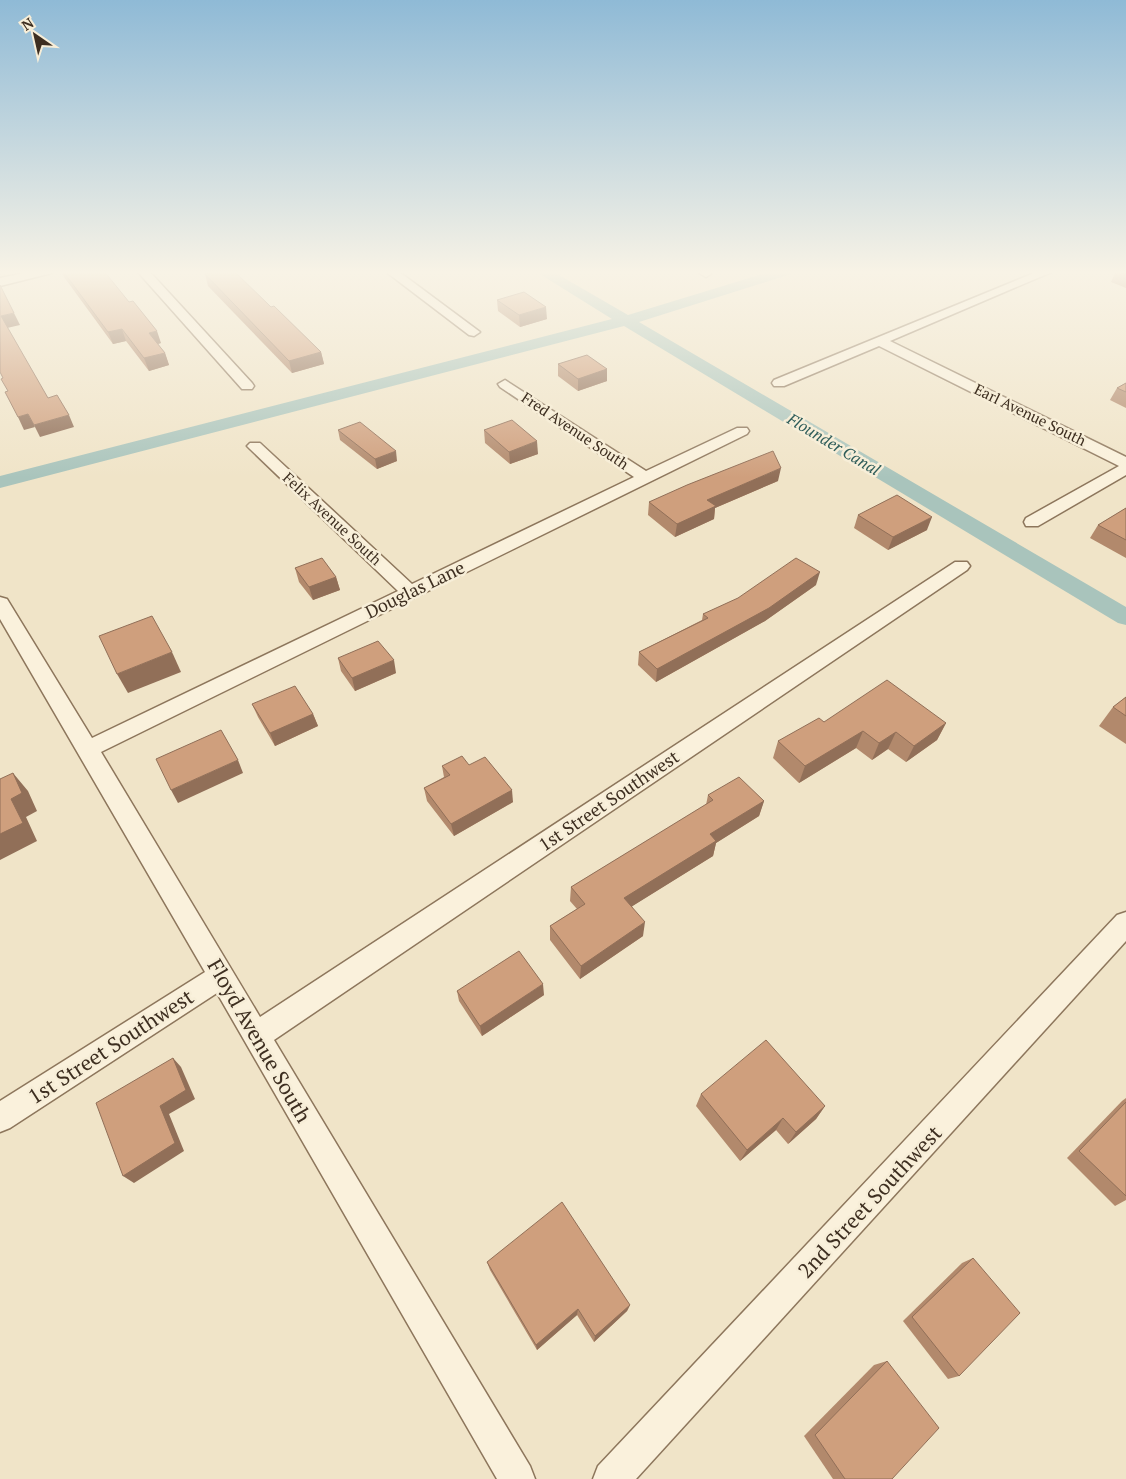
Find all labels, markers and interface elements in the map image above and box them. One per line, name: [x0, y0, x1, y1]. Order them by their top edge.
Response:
north arrow: [10, 10, 60, 60]
text: N: [18, 13, 37, 35]
street label: Earl Avenue South: [971, 378, 1090, 450]
street label: Fred Avenue South: [518, 387, 633, 474]
water label: Flounder Canal: [783, 407, 885, 481]
street label: Felix Avenue South: [279, 467, 386, 569]
street label: Douglas Lane: [361, 555, 468, 624]
street label: 1st Street Southwest: [534, 744, 684, 856]
street label: Floyd Avenue South: [202, 953, 318, 1128]
street label: 1st Street Southwest: [22, 982, 199, 1110]
street label: 2nd Street Southwest: [791, 1119, 948, 1284]

